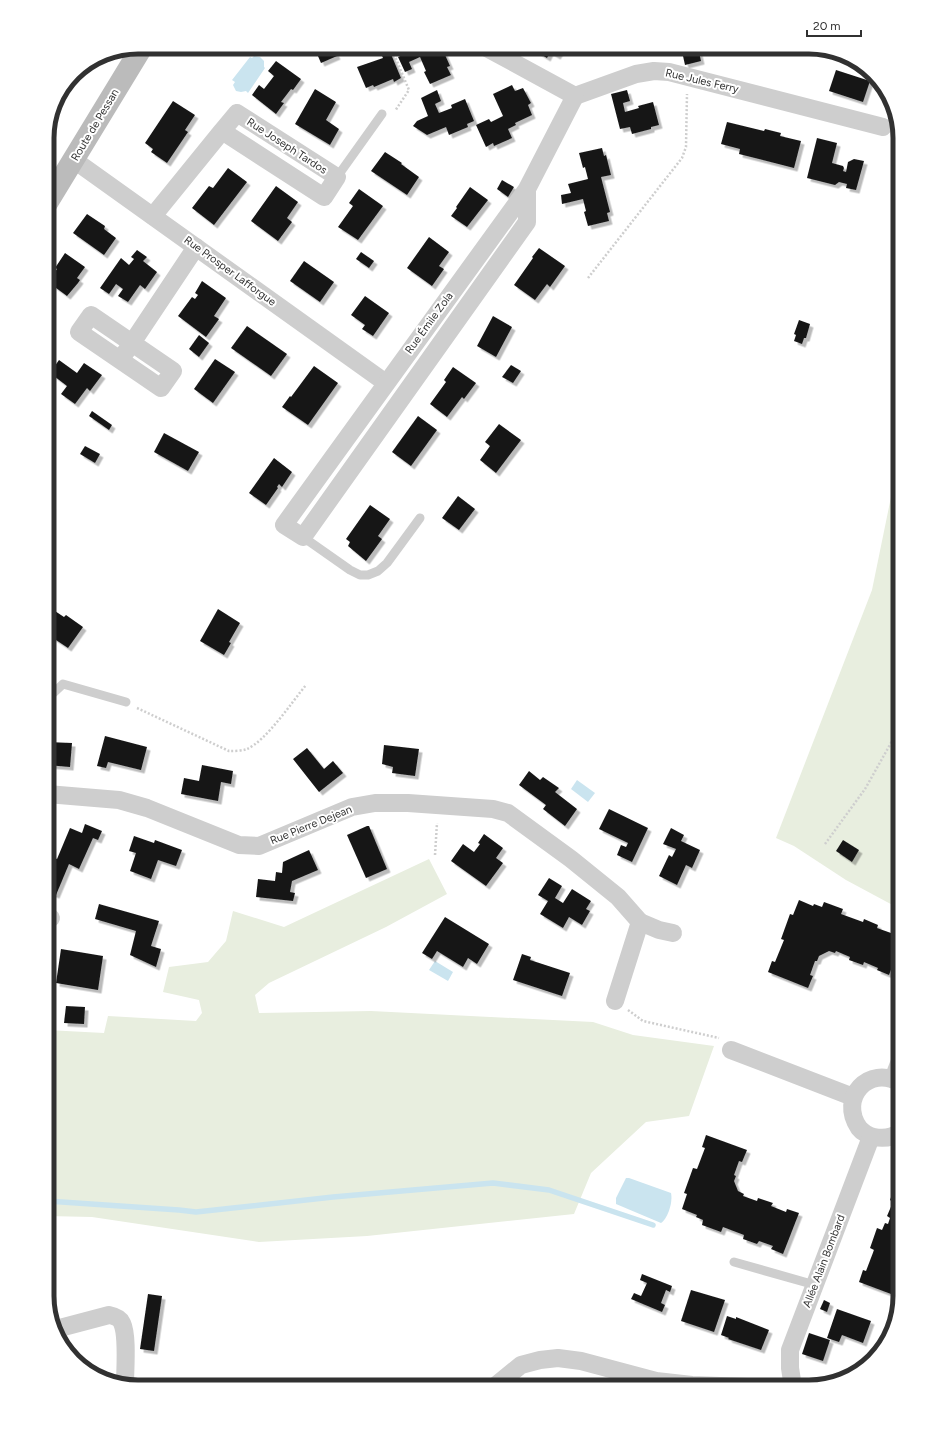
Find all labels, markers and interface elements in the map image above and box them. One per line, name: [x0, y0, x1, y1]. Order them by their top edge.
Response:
scale bar: [807, 12, 861, 38]
text: 20 m: [813, 19, 841, 33]
street label: Rue Jules Ferry: [664, 66, 740, 96]
street label: Route de Pessan: [68, 87, 122, 163]
street label: Rue Joseph Tardos: [244, 115, 330, 177]
street label: Rue Prosper Lafforgue: [182, 233, 278, 309]
street label: Rue Émile Zola: [402, 290, 456, 356]
street label: Rue Pierre Dejean: [268, 803, 354, 847]
street label: Allée Alain Bombard: [800, 1213, 848, 1309]

